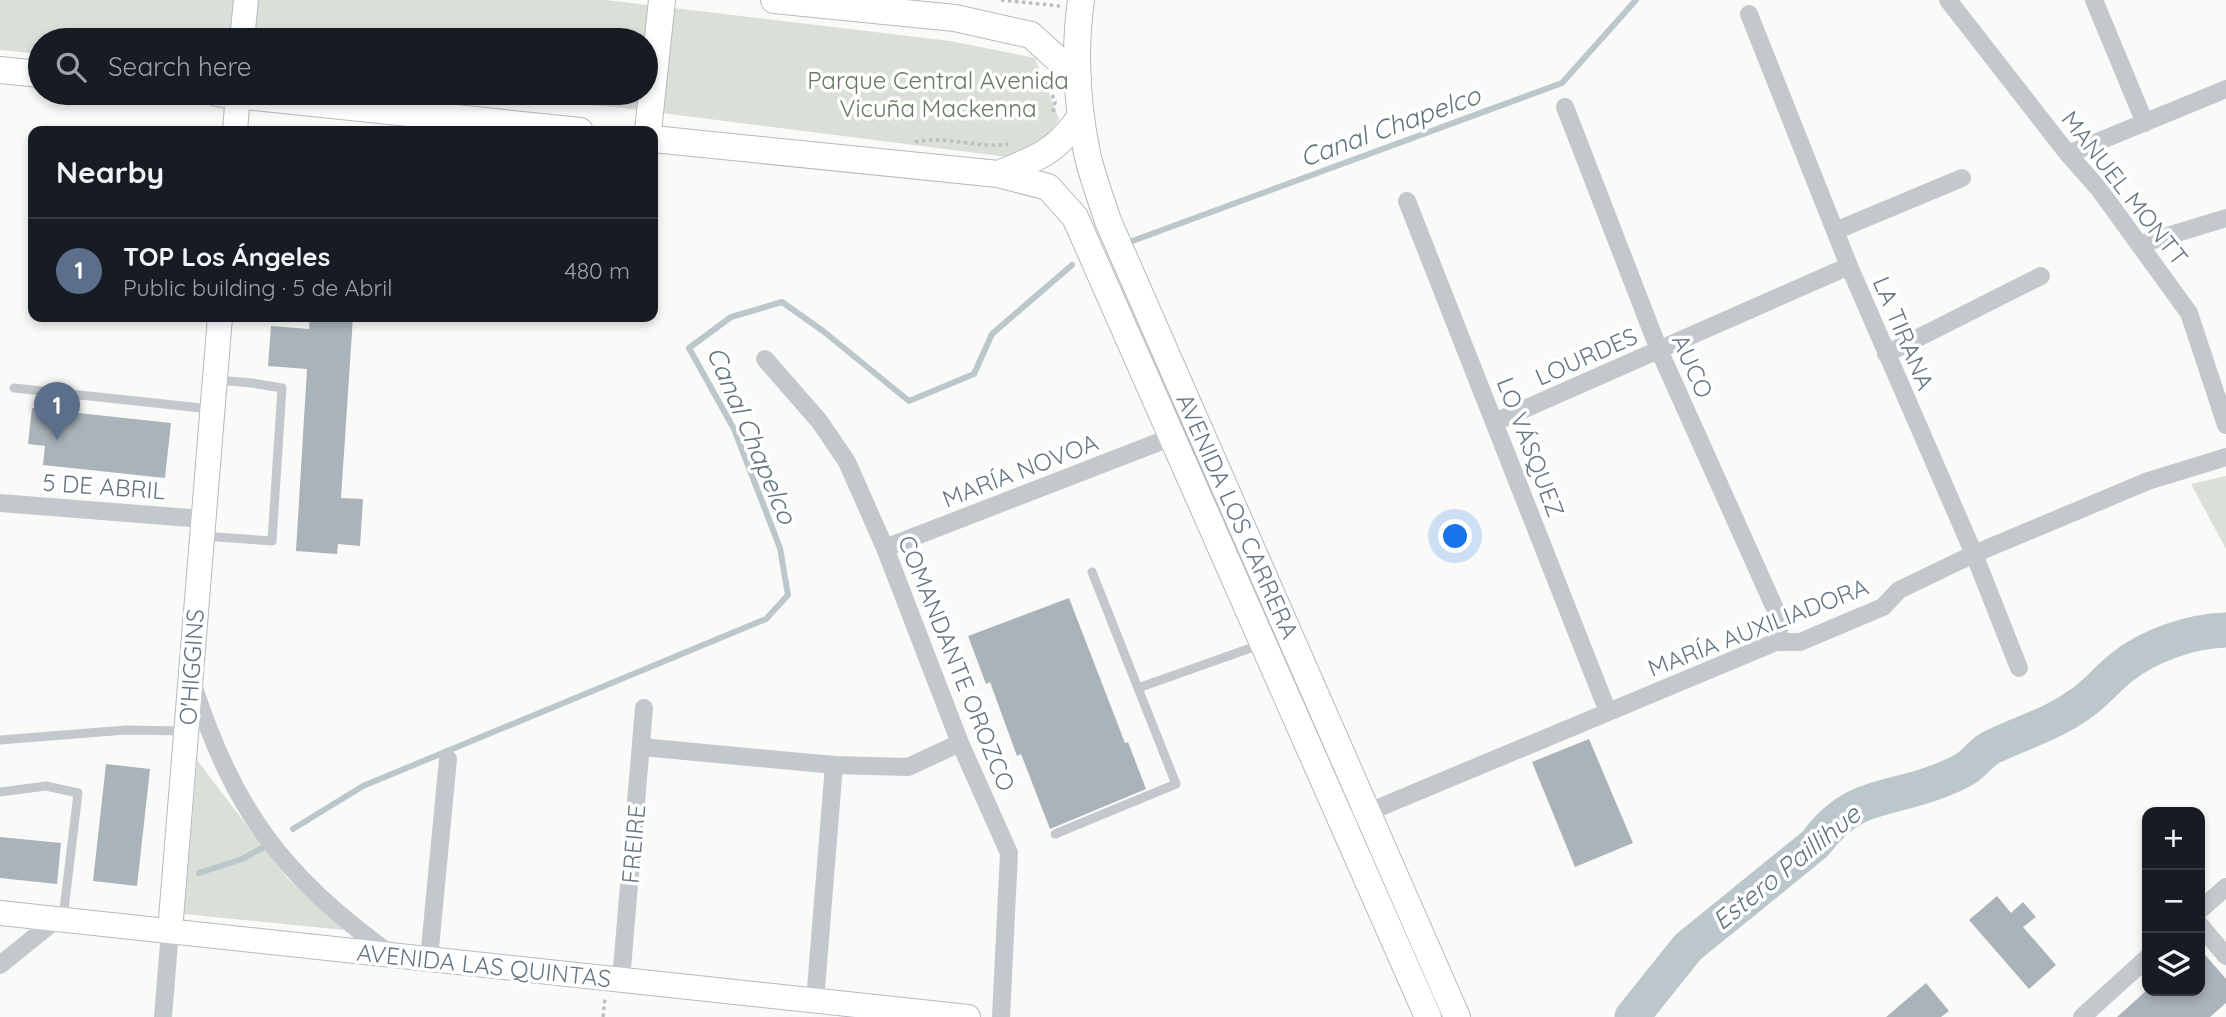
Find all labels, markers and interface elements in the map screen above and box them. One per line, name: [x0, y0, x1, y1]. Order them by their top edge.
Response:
search box: [28, 28, 658, 105]
icon: search: [52, 48, 90, 86]
text: Search here: [108, 50, 252, 83]
park label: Parque Central Avenida Vicuña Mackenna: [807, 65, 1069, 123]
water label: Canal Chapelco: [1295, 78, 1486, 174]
street label: MANUEL MONTT: [2055, 105, 2195, 271]
text: Nearby: [56, 153, 164, 191]
text: TOP Los Ángeles: [123, 240, 330, 273]
text: 1: [75, 256, 83, 285]
text: 480 m: [565, 256, 630, 285]
street label: LA TIRANA: [1867, 272, 1941, 394]
text: Public building · 5 de Abril: [123, 273, 393, 302]
street label: LOURDES: [1530, 320, 1642, 392]
street label: AUCO: [1666, 330, 1720, 402]
water label: Canal Chapelco: [700, 341, 805, 530]
street label: LO VÁSQUEZ: [1491, 373, 1571, 521]
pin: 1: [34, 382, 80, 440]
street label: AVENIDA LOS CARRERA: [1170, 389, 1306, 643]
street label: MARÍA NOVOA: [938, 426, 1102, 514]
street label: 5 DE ABRIL: [42, 467, 167, 505]
your location: [1438, 519, 1472, 553]
street label: COMANDANTE OROZCO: [892, 531, 1022, 795]
street label: MARÍA AUXILIADORA: [1643, 571, 1873, 683]
street label: O'HIGGINS: [172, 608, 210, 726]
water label: Estero Paillihue: [1705, 796, 1868, 937]
street label: FREIRE: [615, 803, 651, 885]
map controls: [2142, 807, 2205, 996]
button: +: [2142, 807, 2205, 870]
button: −: [2142, 870, 2205, 933]
button: layers: [2142, 933, 2205, 996]
street label: AVENIDA LAS QUINTAS: [355, 937, 613, 993]

